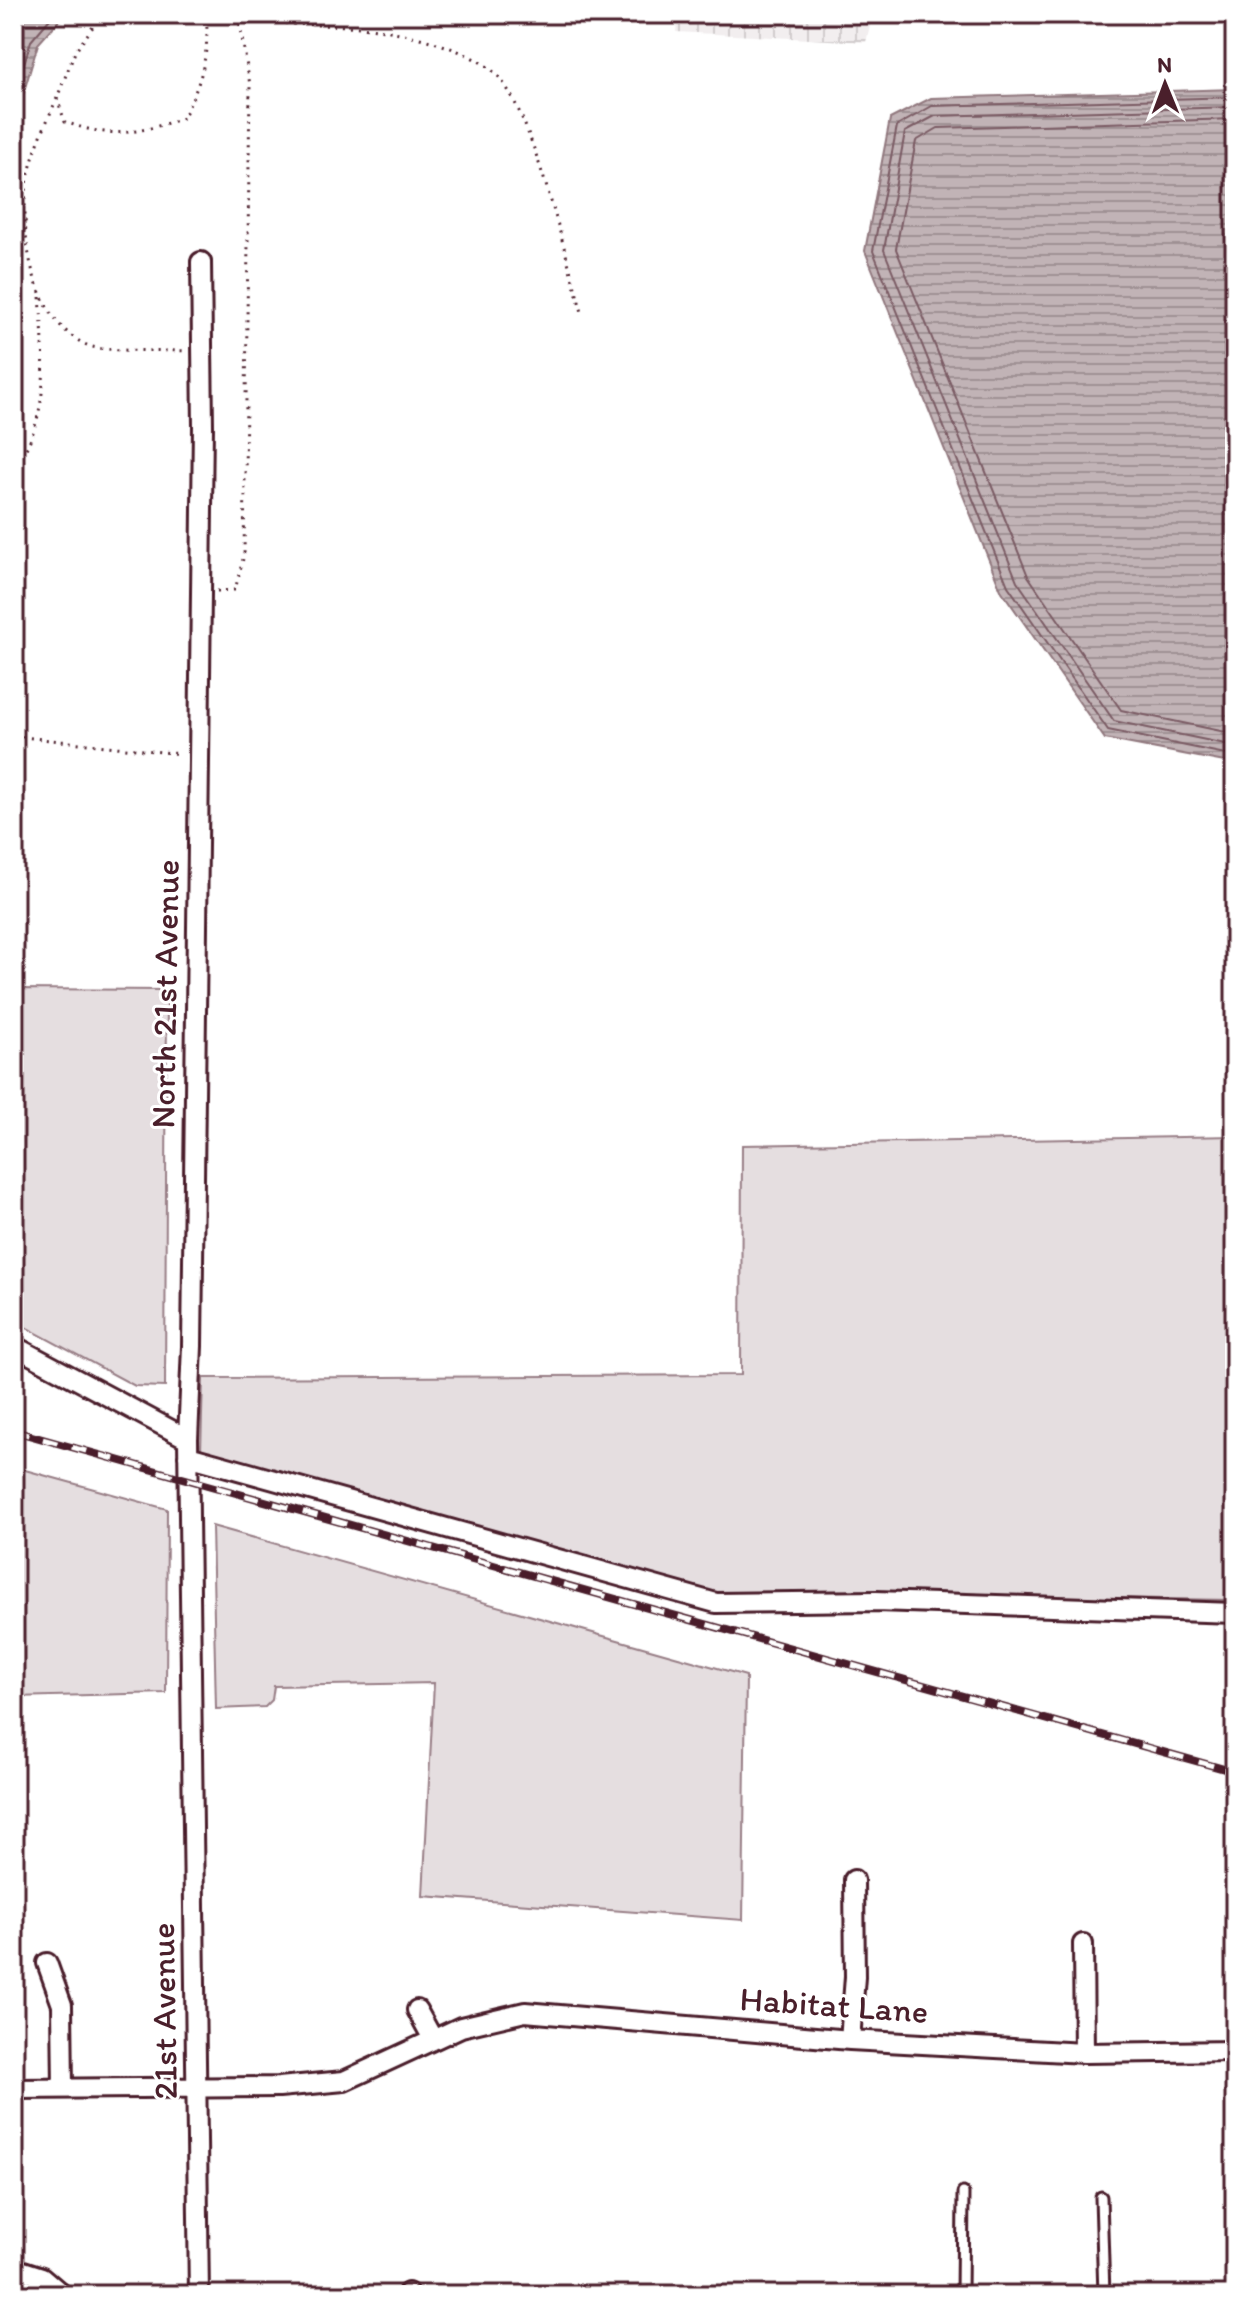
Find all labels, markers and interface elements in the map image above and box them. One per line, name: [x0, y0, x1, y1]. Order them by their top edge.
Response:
north arrow: [1125, 44, 1205, 124]
text: N: [1157, 51, 1172, 78]
street label: North 21st Avenue: [142, 859, 188, 1129]
street label: 21st Avenue: [142, 1922, 186, 2100]
street label: Habitat Lane: [738, 1978, 930, 2032]

